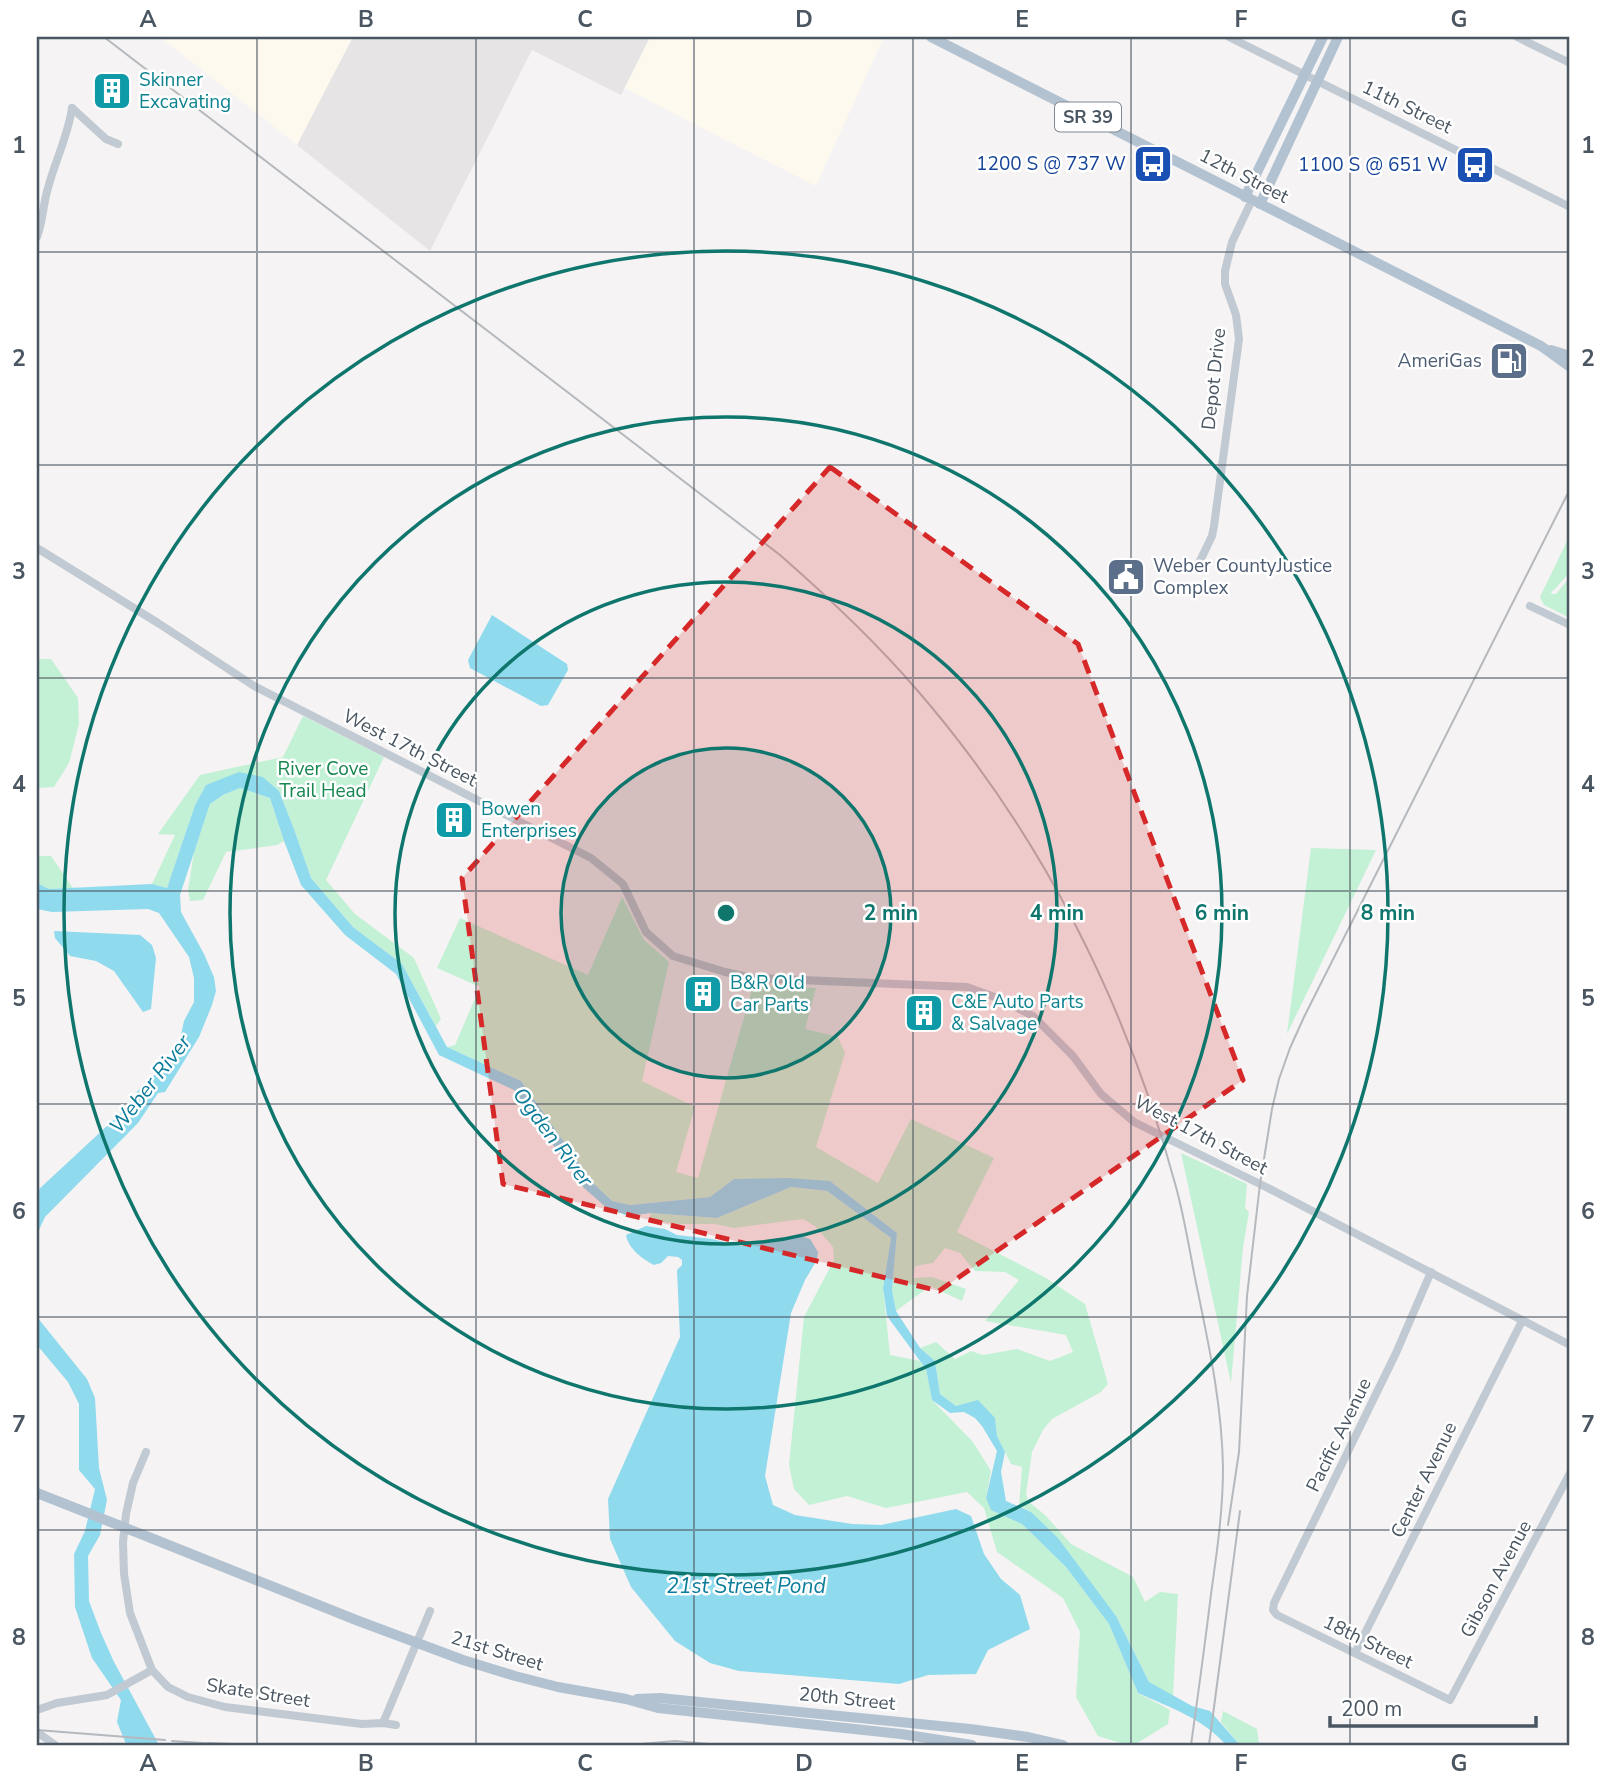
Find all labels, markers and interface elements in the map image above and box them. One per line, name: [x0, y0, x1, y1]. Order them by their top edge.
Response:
text: A: [139, 4, 157, 35]
text: B: [358, 4, 374, 35]
text: C: [577, 4, 593, 35]
text: D: [795, 4, 813, 35]
text: E: [1015, 4, 1029, 35]
text: F: [1235, 4, 1248, 35]
text: G: [1451, 4, 1467, 35]
place label: Skinner Excavating: [139, 67, 231, 115]
building icon: Skinner Excavating: [91, 70, 133, 112]
street label: 11th Street: [1358, 74, 1457, 140]
road number: SR 39: [1055, 103, 1121, 132]
text: 1: [12, 130, 26, 161]
text: 1: [1581, 130, 1595, 161]
street label: 12th Street: [1195, 142, 1293, 210]
bus stop icon: 1200 S @ 737 W: [1132, 143, 1174, 185]
bus stop icon: 1100 S @ 651 W: [1454, 144, 1496, 186]
place label: 1200 S @ 737 W: [976, 151, 1126, 177]
place label: 1100 S @ 651 W: [1298, 152, 1448, 178]
street label: Depot Drive: [1196, 327, 1232, 431]
fuel station icon: AmeriGas: [1488, 340, 1530, 382]
text: 2: [12, 343, 26, 374]
text: 2: [1581, 343, 1595, 374]
place label: AmeriGas: [1398, 348, 1482, 374]
place label: Weber CountyJustice Complex: [1153, 553, 1332, 601]
text: 3: [12, 556, 26, 587]
public building icon: Weber CountyJustice Complex: [1105, 556, 1147, 598]
text: 3: [1581, 556, 1595, 587]
street label: West 17th Street: [338, 703, 482, 793]
park label: River Cove Trail Head: [278, 756, 368, 804]
text: 4: [12, 769, 26, 800]
text: 4: [1581, 769, 1595, 800]
place label: Bowen Enterprises: [481, 796, 577, 844]
building icon: Bowen Enterprises: [433, 799, 475, 841]
text: 2 min: [864, 899, 918, 927]
text: 4 min: [1030, 899, 1084, 927]
text: 6 min: [1195, 899, 1249, 927]
text: 8 min: [1361, 899, 1415, 927]
centre of rings: [714, 901, 738, 925]
place label: B&R Old Car Parts: [730, 970, 809, 1018]
building icon: B&R Old Car Parts: [682, 973, 724, 1015]
text: 5: [12, 983, 26, 1014]
text: 5: [1581, 983, 1595, 1014]
place label: C&E Auto Parts & Salvage: [951, 989, 1084, 1037]
building icon: C&E Auto Parts & Salvage: [903, 992, 945, 1034]
water label: Weber River: [103, 1029, 198, 1139]
water label: Ogden River: [506, 1082, 600, 1193]
street label: West 17th Street: [1130, 1089, 1273, 1181]
text: 6: [12, 1196, 26, 1227]
text: 6: [1581, 1196, 1595, 1227]
street label: Pacific Avenue: [1300, 1374, 1378, 1496]
text: 7: [12, 1409, 26, 1440]
text: 7: [1581, 1409, 1595, 1440]
street label: Center Avenue: [1385, 1418, 1463, 1542]
street label: Gibson Avenue: [1454, 1516, 1538, 1642]
water label: 21st Street Pond: [666, 1572, 826, 1600]
street label: 18th Street: [1319, 1609, 1418, 1675]
text: 8: [12, 1622, 26, 1653]
text: 8: [1581, 1622, 1595, 1653]
street label: 21st Street: [448, 1625, 547, 1677]
street label: Skate Street: [204, 1672, 312, 1714]
street label: 20th Street: [797, 1681, 897, 1717]
scale bar: [1330, 1684, 1537, 1728]
text: 200 m: [1341, 1695, 1402, 1723]
text: A: [139, 1748, 157, 1779]
text: B: [358, 1748, 374, 1779]
text: C: [577, 1748, 593, 1779]
text: D: [795, 1748, 813, 1779]
text: E: [1015, 1748, 1029, 1779]
text: F: [1235, 1748, 1248, 1779]
text: G: [1451, 1748, 1467, 1779]

